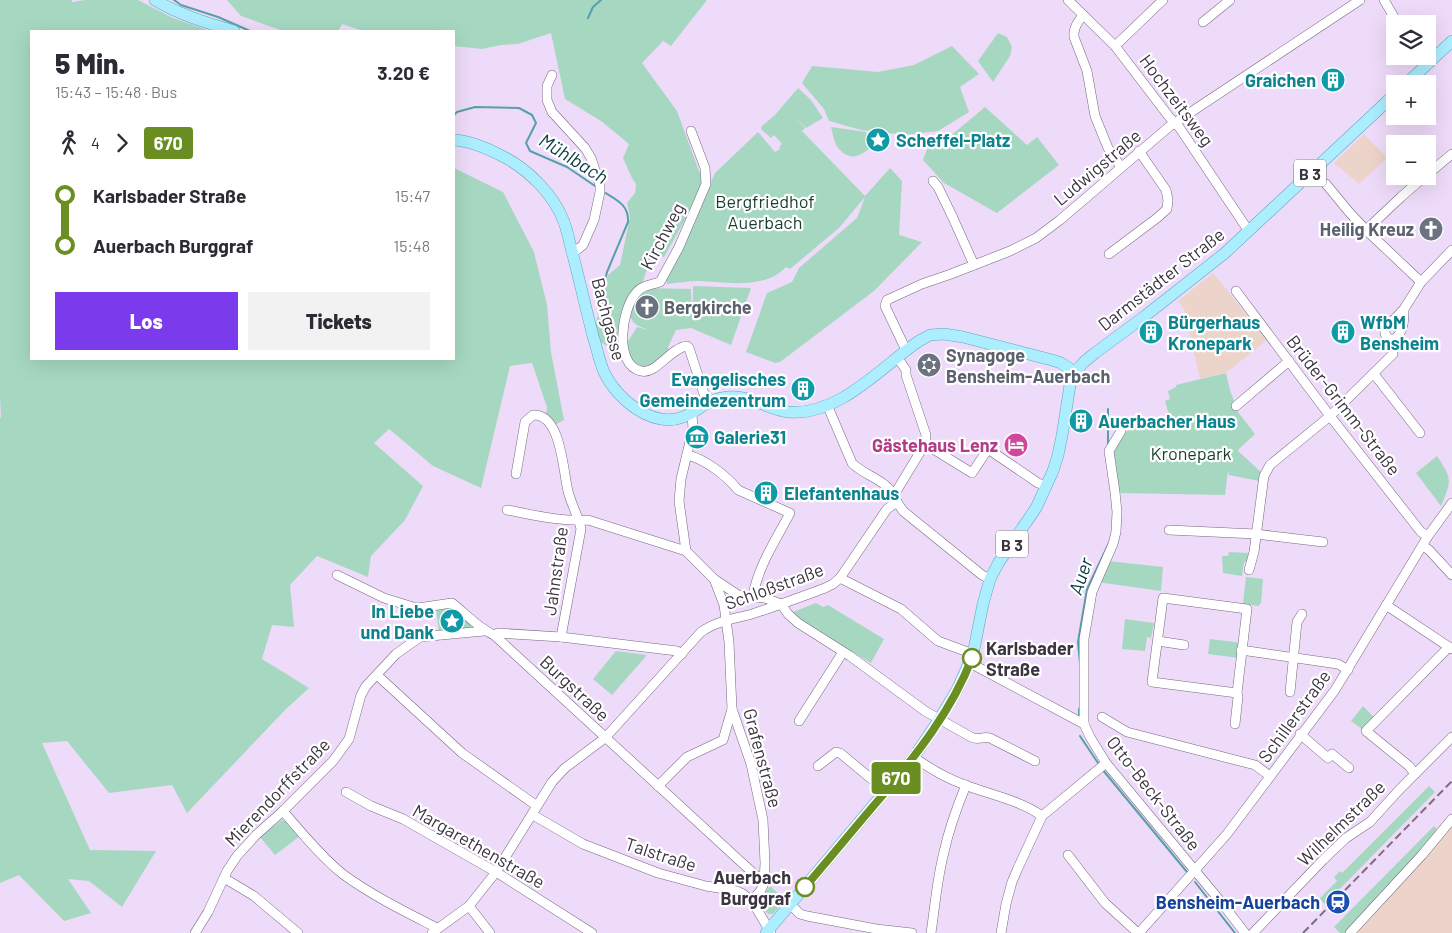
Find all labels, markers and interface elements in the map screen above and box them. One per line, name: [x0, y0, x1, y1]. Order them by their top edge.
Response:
map controls: [1386, 15, 1436, 185]
button: layers: [1386, 15, 1436, 65]
text: 5 Min.: [55, 46, 126, 80]
street label: Hochzeitsweg: [1135, 50, 1219, 150]
text: 3.20 €: [377, 61, 430, 84]
building icon: Graichen: [1320, 67, 1346, 93]
place label: Graichen: [1245, 69, 1316, 91]
button: +: [1386, 75, 1436, 125]
text: 15:43 – 15:48 · Bus: [55, 82, 177, 101]
street label: Ludwigstraße: [1049, 124, 1145, 210]
place icon: Scheffel-Platz: [865, 127, 891, 153]
water label: Mühlbach: [535, 128, 613, 188]
icon: walk: [55, 129, 83, 157]
icon: forward: [108, 129, 136, 157]
place label: Scheffel-Platz: [896, 129, 1010, 151]
text: 670: [154, 132, 183, 154]
text: 4: [91, 133, 100, 152]
button: −: [1386, 135, 1436, 185]
road number: B 3: [1294, 160, 1326, 187]
text: Karlsbader Straße: [93, 184, 246, 207]
text: 15:47: [395, 186, 430, 205]
park label: Bergfriedhof Auerbach: [715, 190, 815, 233]
street label: Kirchweg: [635, 199, 689, 273]
church icon: Heilig Kreuz: [1418, 216, 1444, 242]
place label: Heilig Kreuz: [1320, 218, 1414, 240]
street label: Darmstädter Straße: [1093, 223, 1229, 335]
text: Auerbach Burggraf: [93, 234, 253, 257]
text: 15:48: [394, 236, 430, 255]
street label: Bachgasse: [587, 275, 631, 363]
button: Los: [55, 292, 238, 350]
button: Tickets: [248, 292, 430, 350]
church icon: Bergkirche: [634, 294, 660, 320]
place label: Bergkirche: [664, 296, 752, 318]
place label: Bürgerhaus Kronepark: [1168, 311, 1260, 354]
place label: WfbM Bensheim: [1360, 311, 1439, 354]
building icon: Bürgerhaus Kronepark: [1138, 319, 1164, 345]
building icon: WfbM Bensheim: [1330, 319, 1356, 345]
street label: Brüder-Grimm-Straße: [1282, 331, 1406, 479]
place label: Synagoge Bensheim-Auerbach: [946, 344, 1110, 387]
synagogue icon: Synagoge Bensheim-Auerbach: [916, 352, 942, 378]
place label: Evangelisches Gemeindezentrum: [639, 368, 786, 411]
building icon: Evangelisches Gemeindezentrum: [790, 376, 816, 402]
building icon: Auerbacher Haus: [1068, 408, 1094, 434]
place label: Auerbacher Haus: [1098, 410, 1236, 432]
museum icon: Galerie31: [684, 424, 710, 450]
place label: Galerie31: [714, 426, 786, 448]
hotel icon: Gästehaus Lenz: [1003, 432, 1029, 458]
place label: Gästehaus Lenz: [872, 434, 998, 456]
park label: Kronepark: [1150, 442, 1232, 464]
building icon: Elefantenhaus: [753, 480, 779, 506]
place label: Elefantenhaus: [784, 482, 899, 504]
street label: Jahnstraße: [538, 525, 572, 617]
road number: B 3: [996, 530, 1028, 558]
water label: Auer: [1063, 553, 1097, 598]
street label: Schloßstraße: [722, 558, 826, 614]
place label: In Liebe und Dank: [361, 600, 434, 643]
place icon: In Liebe und Dank: [439, 608, 465, 634]
place label: Karlsbader Straße: [986, 637, 1074, 680]
marker: Karlsbader Straße: [962, 648, 982, 668]
street label: Burgstraße: [536, 650, 614, 726]
street label: Schillerstraße: [1253, 665, 1335, 767]
street label: Grafenstraße: [739, 706, 787, 810]
street label: Otto-Beck-Straße: [1102, 731, 1206, 855]
street label: Mierendorffstraße: [220, 733, 334, 851]
line badge: 670: [867, 762, 925, 794]
text: 670: [882, 767, 910, 789]
street label: Wilhelmstraße: [1293, 776, 1389, 870]
street label: Margarethenstraße: [409, 799, 549, 893]
street label: Talstraße: [622, 832, 700, 876]
place label: Auerbach Burggraf: [713, 866, 791, 909]
marker: Auerbach Burggraf: [795, 877, 815, 897]
station icon: Bensheim-Auerbach: [1325, 889, 1351, 915]
place label: Bensheim-Auerbach: [1156, 891, 1320, 913]

